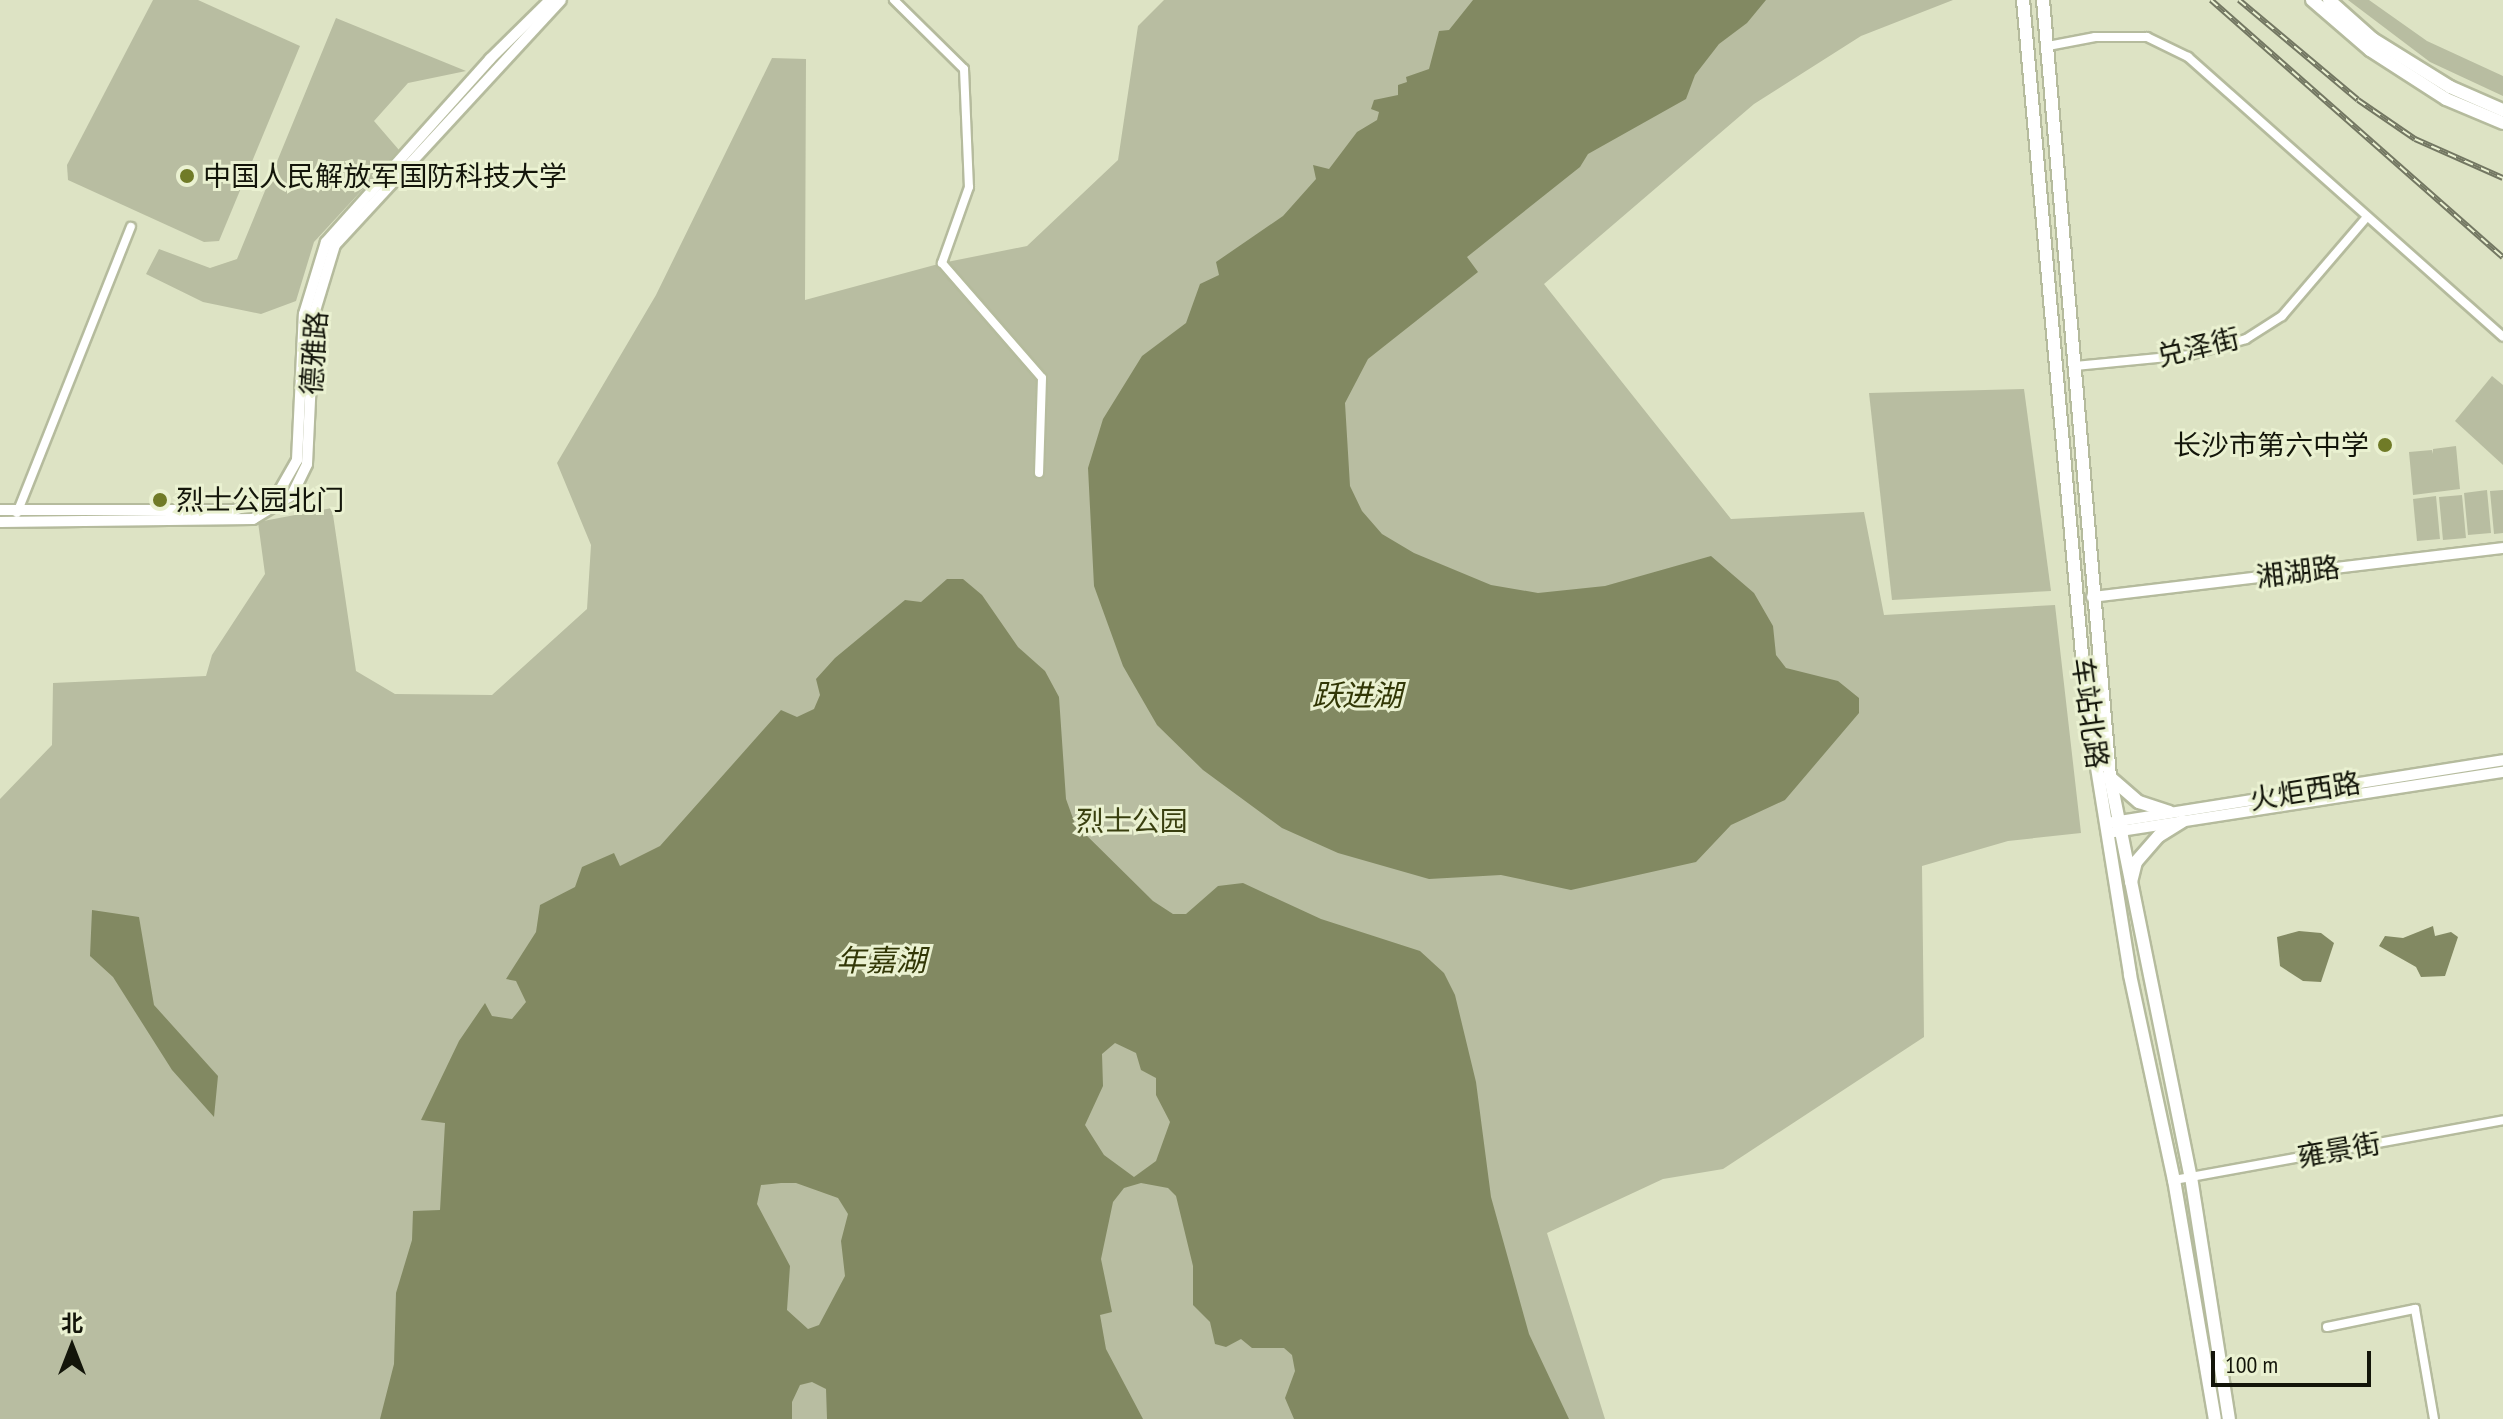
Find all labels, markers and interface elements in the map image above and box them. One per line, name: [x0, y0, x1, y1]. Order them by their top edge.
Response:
place label: 中国人民解放军国防科技大学: [203, 159, 567, 193]
marker: 中国人民解放军国防科技大学: [178, 167, 196, 185]
street label: 德雅路: [294, 310, 334, 396]
street label: 兑泽街: [2153, 321, 2243, 373]
place label: 长沙市第六中学: [2173, 428, 2369, 462]
marker: 长沙市第六中学: [2376, 436, 2394, 454]
place label: 烈士公园北门: [176, 483, 344, 517]
marker: 烈士公园北门: [151, 491, 169, 509]
street label: 湘湖路: [2254, 550, 2342, 594]
street label: 车站北路: [2066, 655, 2114, 771]
water label: 跃进湖: [1312, 677, 1402, 713]
street label: 火炬西路: [2247, 766, 2363, 816]
park label: 烈士公园: [1076, 804, 1188, 838]
water label: 年嘉湖: [836, 942, 926, 978]
street label: 雍景街: [2295, 1126, 2383, 1174]
north arrow: [32, 1307, 112, 1387]
text: 北: [61, 1309, 83, 1337]
scale bar: [2215, 1335, 2375, 1385]
text: 100 m: [2225, 1349, 2278, 1380]

